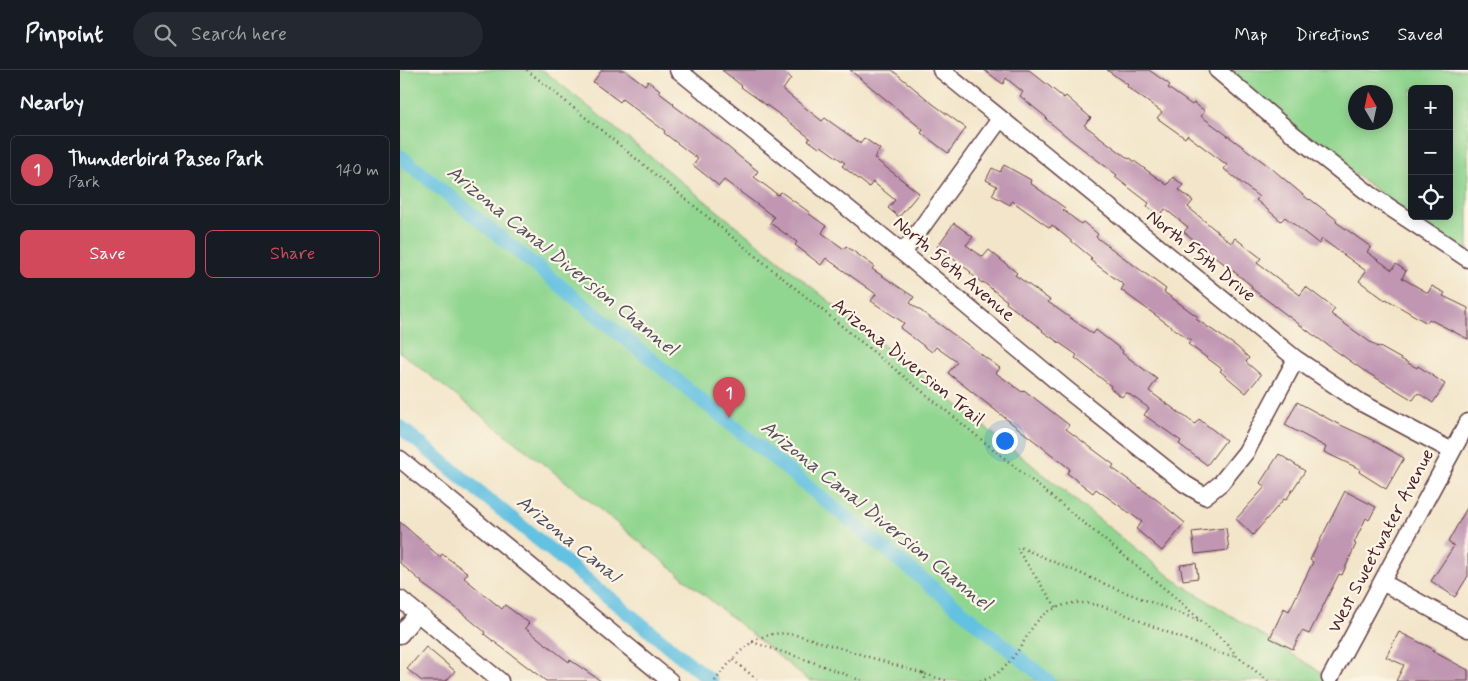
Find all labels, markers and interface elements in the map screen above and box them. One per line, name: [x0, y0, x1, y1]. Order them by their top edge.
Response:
search box: [133, 12, 483, 57]
text: Pinpoint: [25, 19, 103, 50]
icon: search: [151, 21, 179, 49]
text: Search here: [191, 22, 287, 47]
text: Map: [1235, 23, 1268, 47]
text: Directions: [1296, 23, 1370, 47]
text: Saved: [1398, 23, 1443, 47]
north arrow: [1348, 85, 1393, 130]
map controls: [1408, 85, 1453, 220]
button: +: [1408, 85, 1453, 130]
text: Nearby: [20, 89, 84, 117]
button: −: [1408, 130, 1453, 175]
text: Thunderbird Paseo Park: [68, 147, 263, 172]
water label: Arizona Canal Diversion Channel: [441, 159, 684, 363]
text: 1: [33, 160, 41, 181]
text: 140 m: [335, 160, 379, 181]
text: Park: [68, 172, 100, 193]
button: locate: [1408, 175, 1453, 220]
street label: North 55th Drive: [1141, 204, 1261, 308]
street label: North 56th Avenue: [888, 211, 1020, 327]
button: Save: [20, 230, 195, 278]
button: Share: [205, 230, 380, 278]
street label: Arizona Diversion Trail: [826, 293, 990, 432]
pin: 1: [713, 377, 745, 418]
water label: Arizona Canal Diversion Channel: [755, 414, 998, 618]
your location: [992, 428, 1018, 454]
street label: West Sweetwater Avenue: [1322, 444, 1440, 638]
water label: Arizona Canal: [511, 489, 628, 591]

